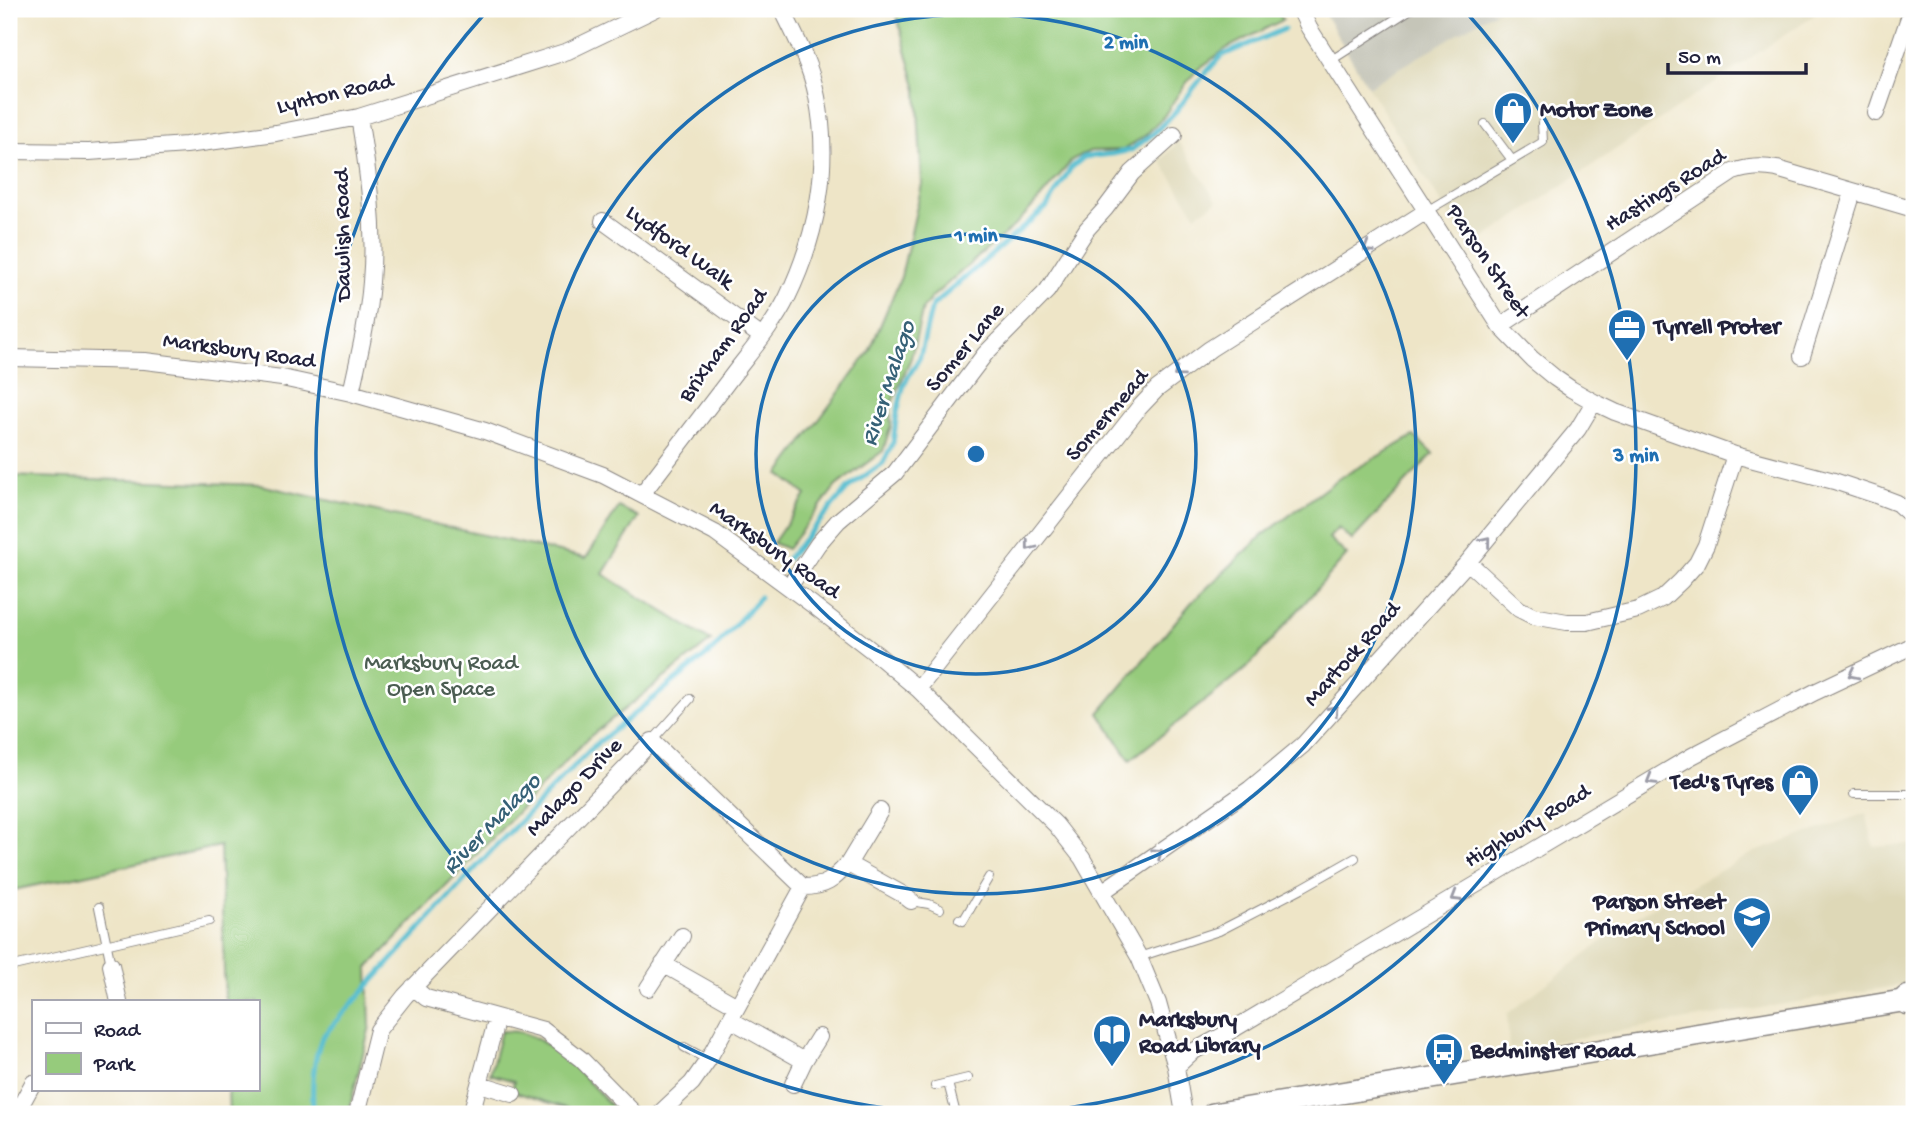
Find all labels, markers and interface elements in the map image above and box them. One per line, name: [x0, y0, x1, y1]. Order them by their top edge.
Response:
text: 2 min: [1104, 32, 1149, 57]
scale bar: [1668, 32, 1806, 76]
text: 50 m: [1678, 47, 1721, 72]
street label: Lynton Road: [274, 68, 397, 121]
shop icon: Motor Zone: [1492, 90, 1534, 145]
place label: Motor Zone: [1540, 98, 1654, 125]
street label: Hastings Road: [1601, 142, 1732, 239]
street label: Dawlish Road: [329, 167, 359, 303]
street label: Parson Street: [1438, 199, 1536, 325]
street label: Lydford Walk: [620, 200, 740, 298]
text: 1 min: [954, 225, 998, 250]
one-way arrow: [1362, 240, 1375, 253]
street label: Brixham Road: [673, 283, 775, 409]
street label: Somer Lane: [921, 297, 1012, 398]
office icon: Tyrrell Proter: [1606, 307, 1648, 362]
place label: Tyrrell Proter: [1652, 315, 1783, 342]
water label: River Malago: [856, 316, 924, 450]
street label: Marksbury Road: [161, 328, 318, 376]
street label: Somermead: [1061, 363, 1156, 468]
one-way arrow: [1173, 365, 1185, 378]
centre of rings: [964, 442, 988, 466]
text: 3 min: [1612, 445, 1660, 470]
street label: Marksbury Road: [703, 496, 846, 607]
one-way arrow: [1478, 536, 1490, 549]
one-way arrow: [1026, 538, 1039, 550]
street label: Martock Road: [1299, 596, 1408, 713]
park label: Marksbury Road Open Space: [364, 651, 519, 704]
one-way arrow: [1848, 666, 1860, 680]
one-way arrow: [1326, 705, 1338, 718]
street label: Malago Drive: [521, 732, 630, 843]
shop icon: Ted's Tyres: [1779, 762, 1821, 817]
water label: River Malago: [438, 767, 550, 882]
place label: Ted's Tyres: [1668, 770, 1775, 797]
one-way arrow: [1646, 772, 1659, 785]
street label: Highbury Road: [1460, 778, 1597, 875]
one-way arrow: [1150, 849, 1163, 861]
one-way arrow: [1451, 889, 1464, 902]
place label: Parson Street Primary School: [1583, 890, 1728, 943]
school or university icon: Parson Street Primary School: [1731, 895, 1773, 950]
legend: [32, 1000, 259, 1092]
place label: Marksbury Road Library: [1138, 1008, 1261, 1061]
library icon: Marksbury Road Library: [1091, 1013, 1133, 1068]
text: Road: [94, 1020, 142, 1045]
bus stop icon: Bedminster Road: [1423, 1031, 1465, 1086]
place label: Bedminster Road: [1470, 1039, 1636, 1066]
text: Park: [93, 1054, 137, 1079]

